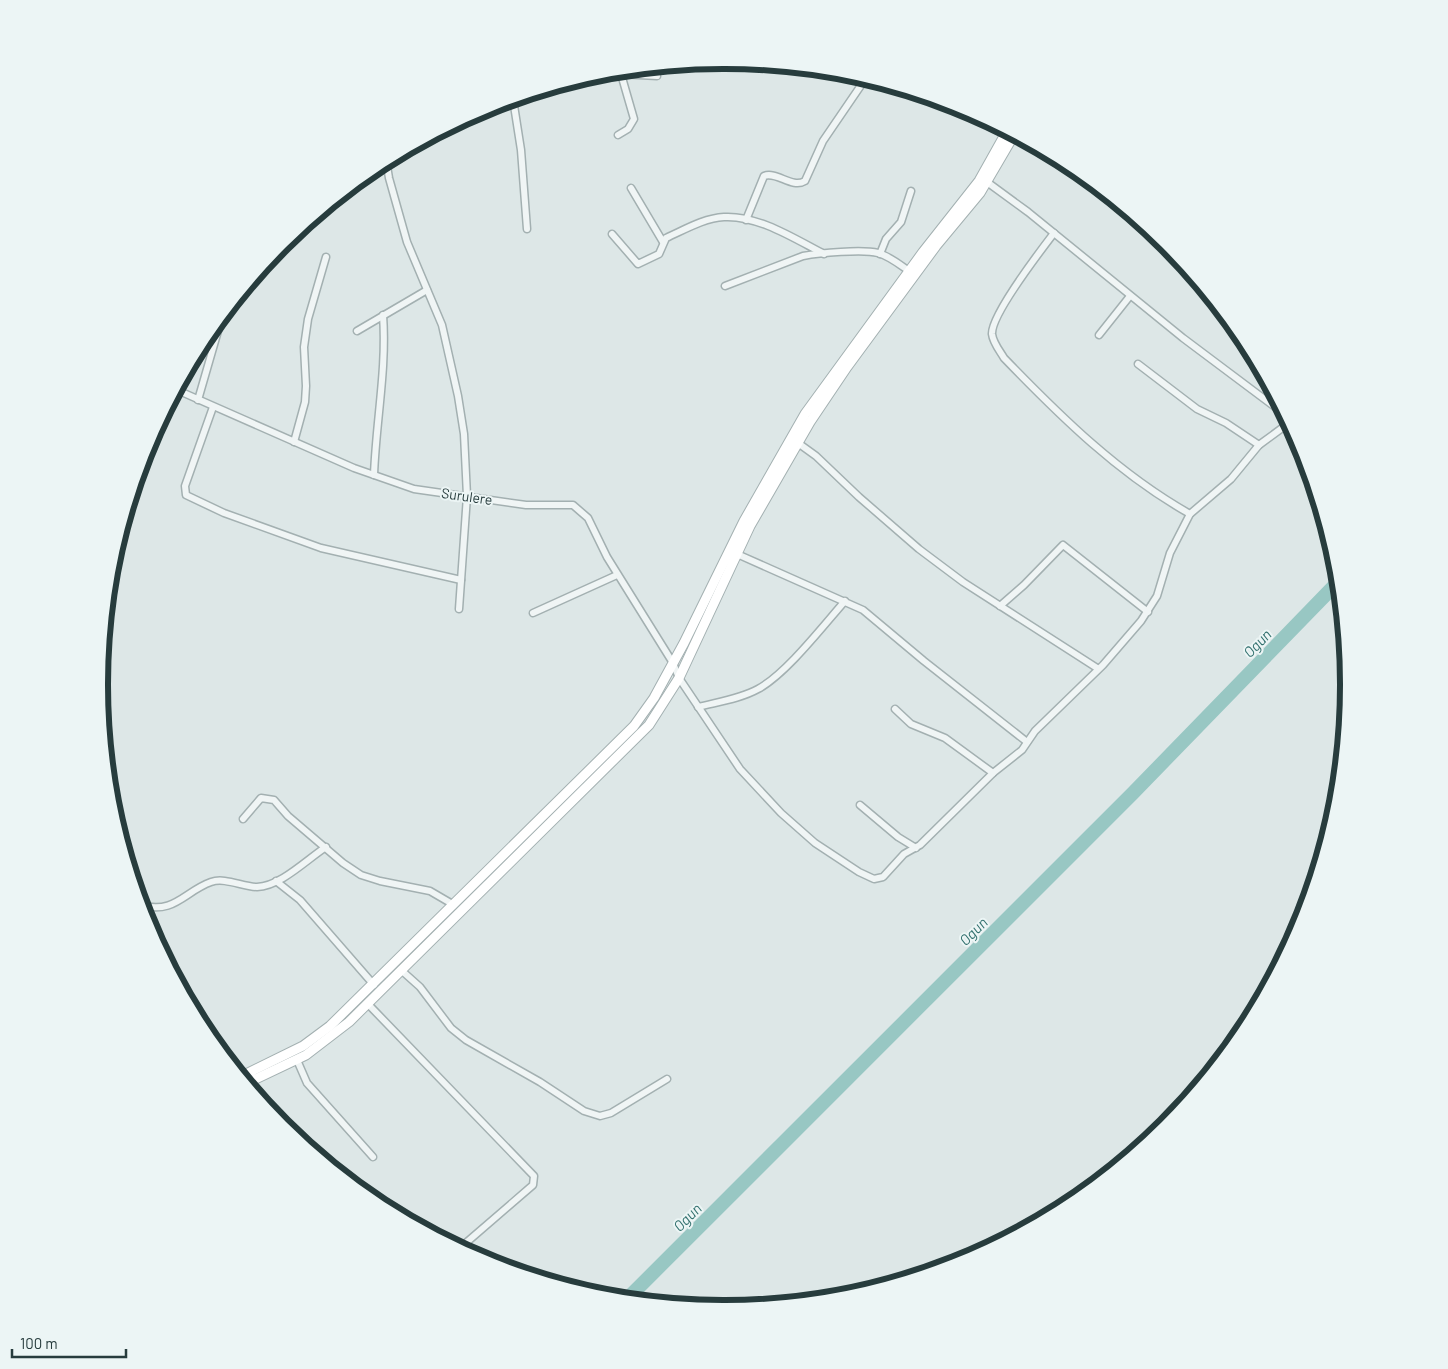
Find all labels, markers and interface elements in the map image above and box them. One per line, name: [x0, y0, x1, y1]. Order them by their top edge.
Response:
street label: Surulere: [440, 484, 494, 508]
water label: Ogun: [1239, 625, 1275, 661]
water label: Ogun: [955, 913, 991, 949]
water label: Ogun: [669, 1199, 705, 1235]
scale bar: [12, 1326, 126, 1358]
text: 100 m: [20, 1334, 58, 1352]

